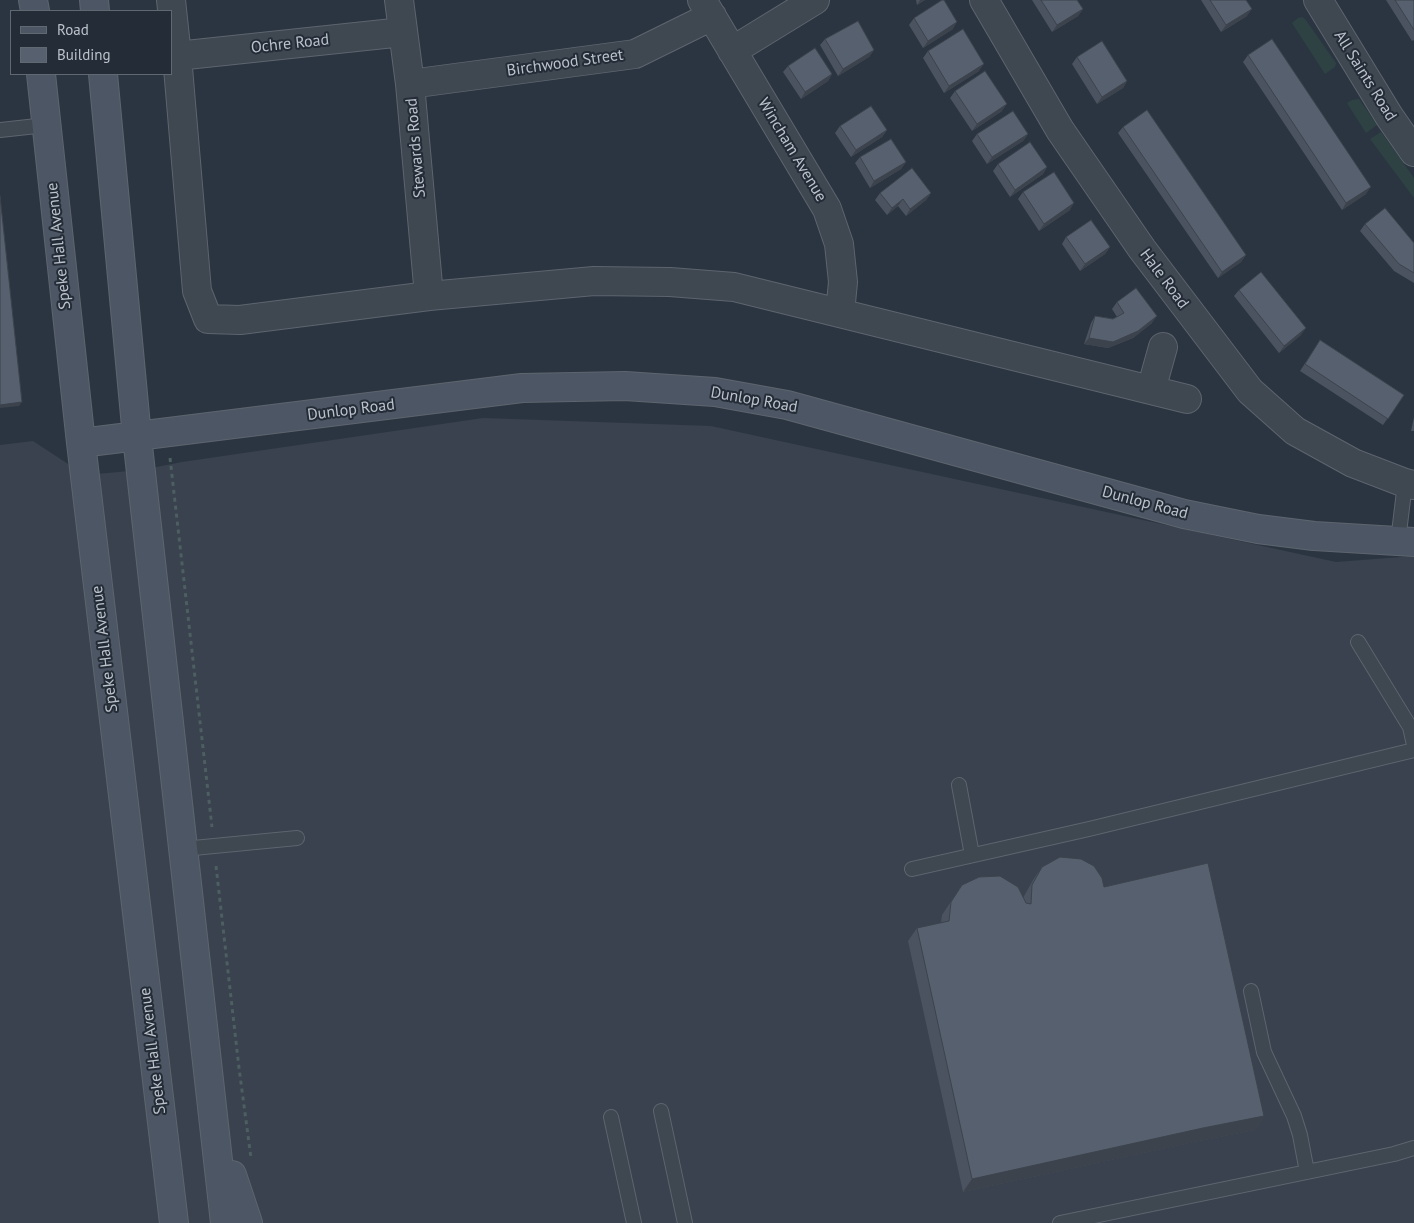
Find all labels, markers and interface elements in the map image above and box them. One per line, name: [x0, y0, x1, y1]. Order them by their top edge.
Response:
legend: [10, 10, 172, 75]
text: Road: [57, 20, 89, 39]
street label: All Saints Road: [1330, 27, 1400, 125]
street label: Ochre Road: [250, 30, 330, 58]
text: Building: [57, 45, 111, 64]
street label: Birchwood Street: [505, 45, 625, 81]
street label: Wincham Avenue: [754, 95, 830, 205]
street label: Stewards Road: [402, 97, 430, 199]
street label: Speke Hall Avenue: [43, 182, 75, 310]
street label: Hale Road: [1135, 245, 1193, 313]
street label: Dunlop Road: [709, 383, 799, 417]
street label: Dunlop Road: [306, 395, 396, 425]
street label: Dunlop Road: [1100, 482, 1190, 524]
street label: Speke Hall Avenue: [88, 585, 122, 713]
street label: Speke Hall Avenue: [136, 987, 170, 1115]

